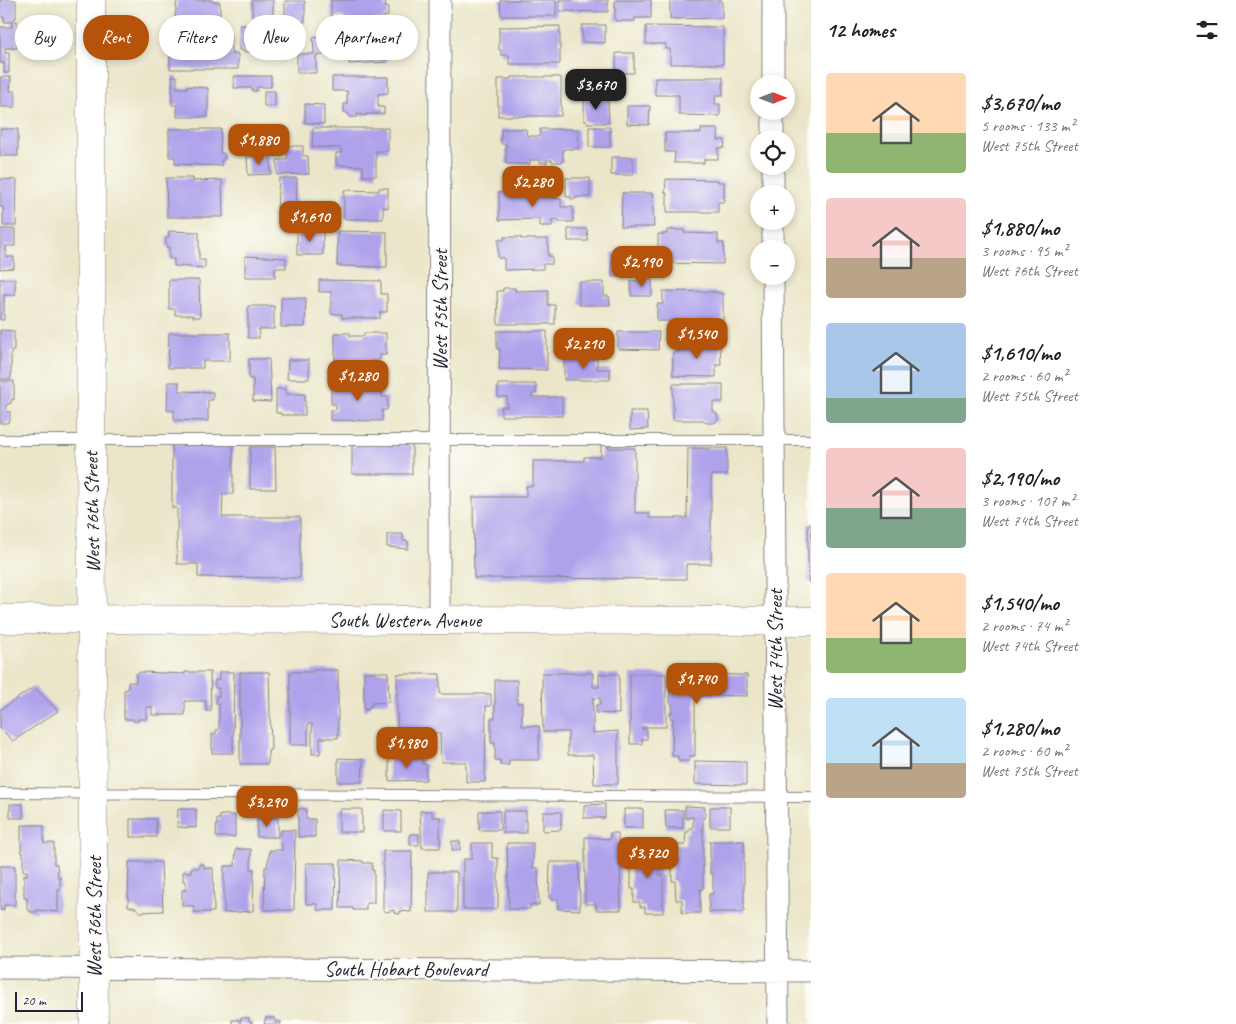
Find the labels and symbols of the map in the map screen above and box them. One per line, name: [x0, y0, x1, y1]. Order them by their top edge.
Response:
pin: $3,670: [555, 68, 637, 111]
north arrow: [750, 75, 795, 120]
pin: $1,880: [218, 124, 300, 166]
pin: $2,280: [492, 166, 574, 208]
pin: $1,610: [269, 200, 351, 243]
pin: $2,190: [601, 246, 683, 288]
street label: West 75th Street: [428, 247, 453, 371]
pin: $1,540: [656, 318, 738, 360]
pin: $2,210: [543, 328, 625, 370]
pin: $1,280: [317, 360, 399, 402]
street label: West 76th Street: [78, 449, 106, 573]
street label: West 74th Street: [763, 587, 788, 711]
street label: South Western Avenue: [329, 608, 483, 633]
pin: $1,740: [656, 662, 738, 705]
pin: $1,980: [366, 726, 448, 769]
pin: $3,290: [226, 786, 308, 828]
pin: $3,720: [607, 836, 689, 879]
street label: West 76th Street: [82, 854, 107, 978]
street label: South Hobart Boulevard: [324, 957, 491, 982]
scale bar: [15, 989, 82, 1012]

